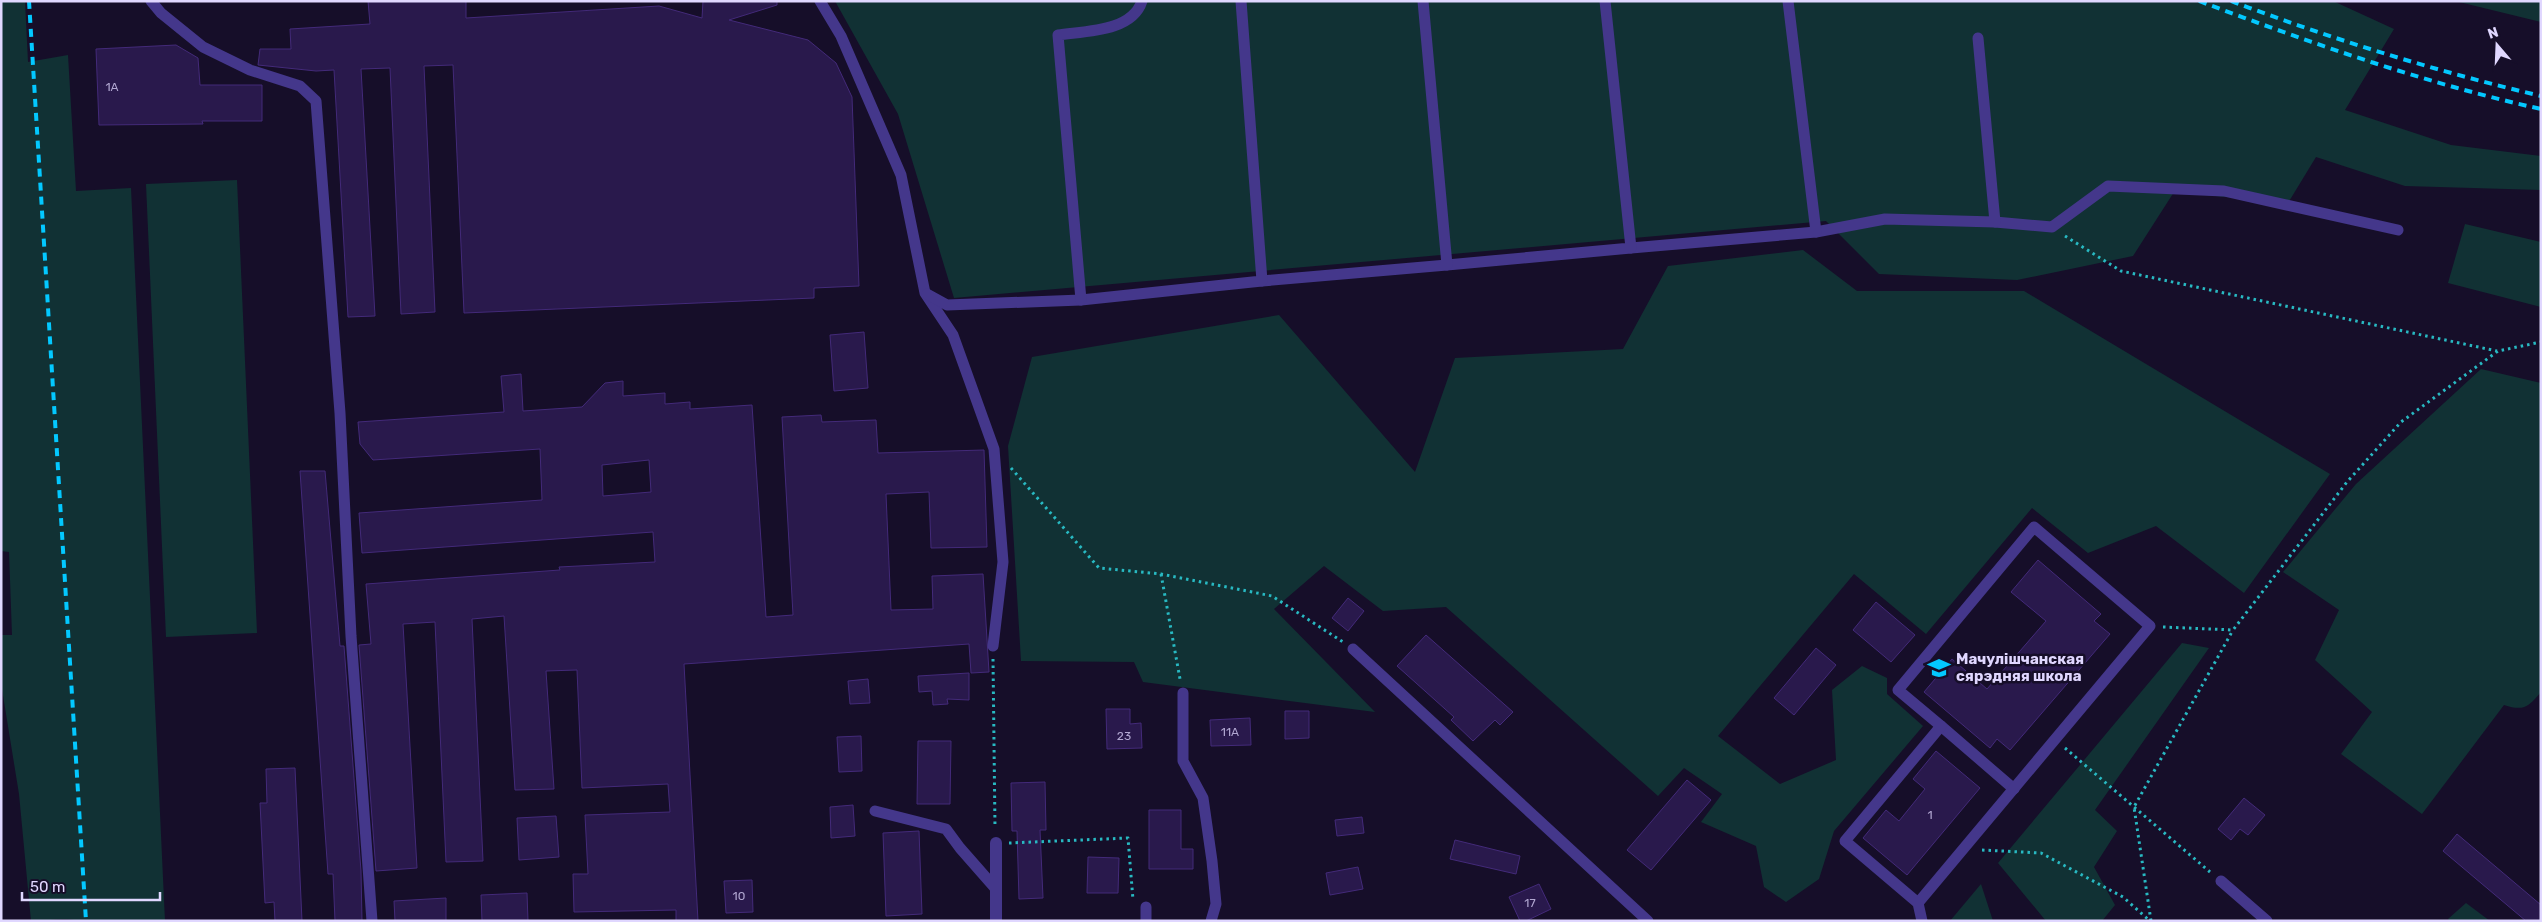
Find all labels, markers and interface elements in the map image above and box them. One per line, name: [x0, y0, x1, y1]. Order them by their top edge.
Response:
north arrow: [2472, 20, 2522, 70]
text: N: [2485, 24, 2500, 43]
house number: 1А: [105, 80, 119, 94]
place label: Мачулішчанская сярэдняя школа: [1956, 650, 2084, 685]
school or university icon: Мачулішчанская сярэдняя школа: [1926, 655, 1952, 681]
house number: 11А: [1221, 725, 1239, 739]
house number: 23: [1117, 729, 1131, 743]
house number: 1: [1927, 808, 1933, 822]
scale bar: [22, 870, 160, 902]
text: 50 m: [30, 878, 65, 896]
house number: 10: [733, 889, 745, 903]
house number: 17: [1524, 896, 1536, 910]

